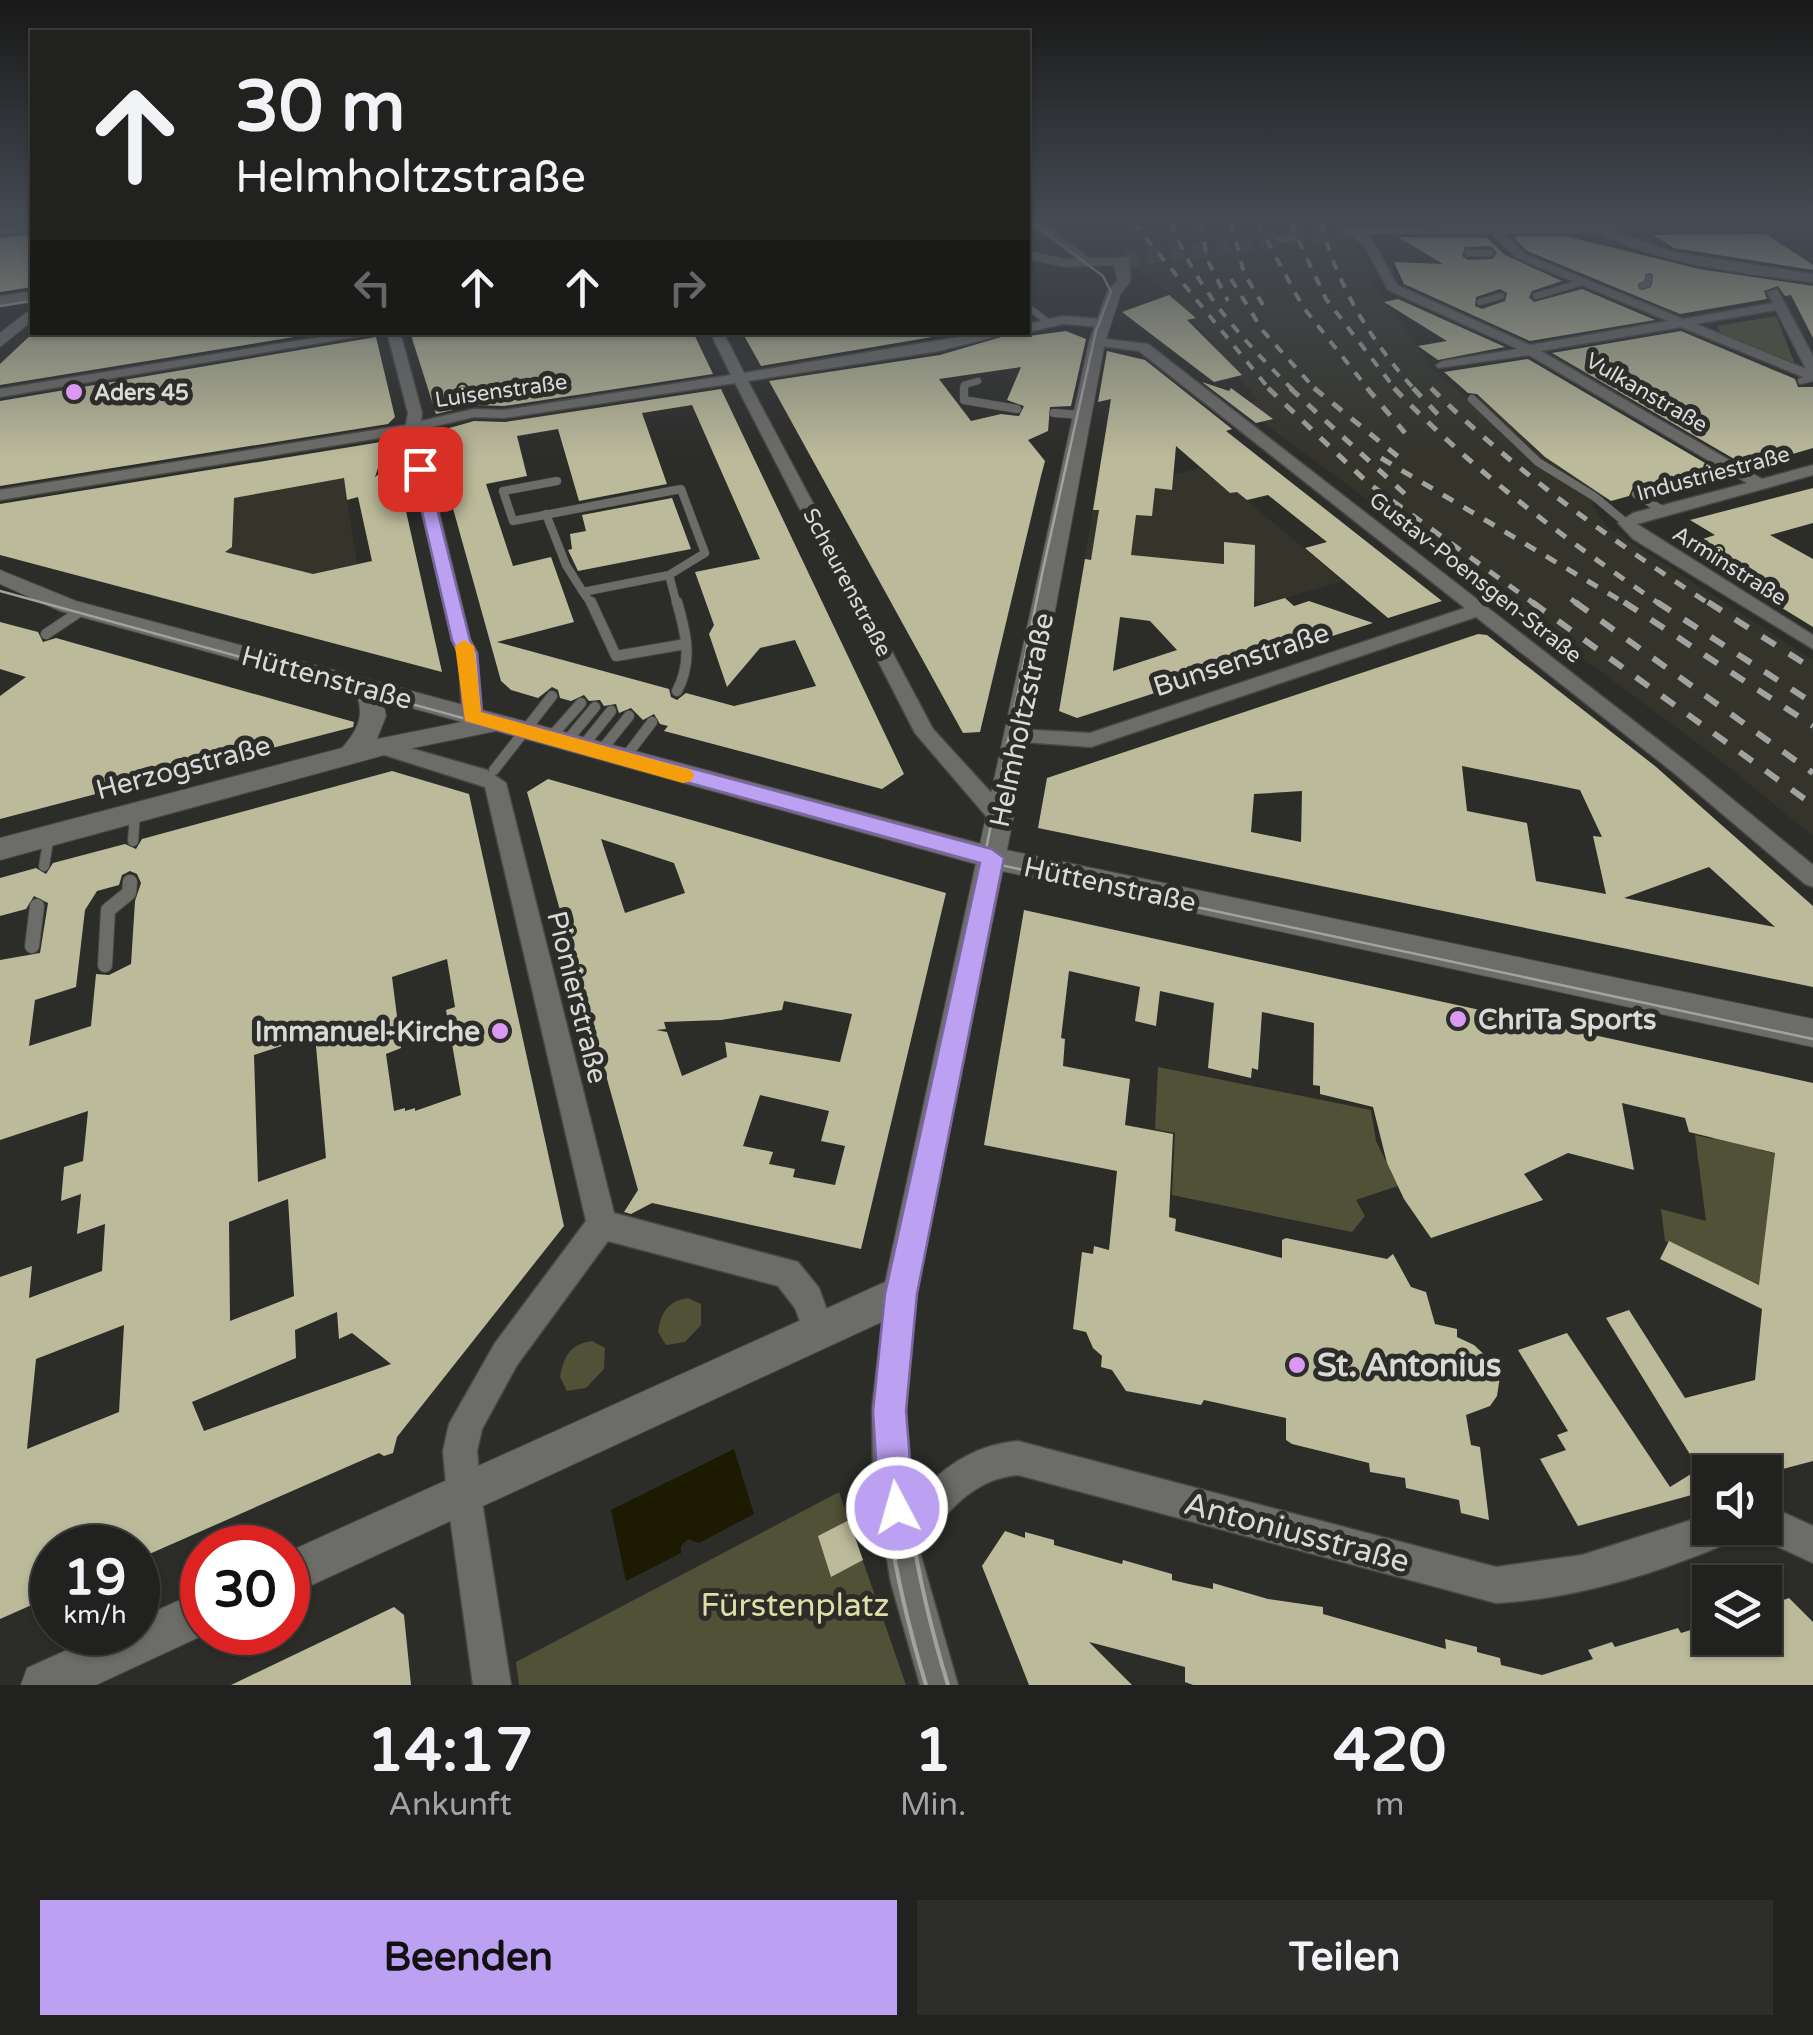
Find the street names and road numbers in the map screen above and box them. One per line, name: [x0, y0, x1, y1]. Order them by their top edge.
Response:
street label: Vulkanstraße: [1581, 348, 1712, 438]
street label: Luisenstraße: [433, 369, 569, 413]
street label: Industriestraße: [1634, 441, 1793, 507]
street label: Gustav-Poensgen-Straße: [1364, 487, 1587, 669]
street label: Scheurenstraße: [797, 504, 897, 661]
street label: Arminstraße: [1668, 521, 1791, 611]
street label: Helmholtzstraße: [983, 610, 1061, 831]
street label: Bunsenstraße: [1149, 616, 1334, 704]
street label: Hüttenstraße: [238, 639, 416, 717]
street label: Herzogstraße: [92, 728, 274, 808]
street label: Hüttenstraße: [1021, 850, 1199, 920]
street label: Pionierstraße: [539, 907, 615, 1087]
street label: Antoniusstraße: [1180, 1485, 1414, 1581]

